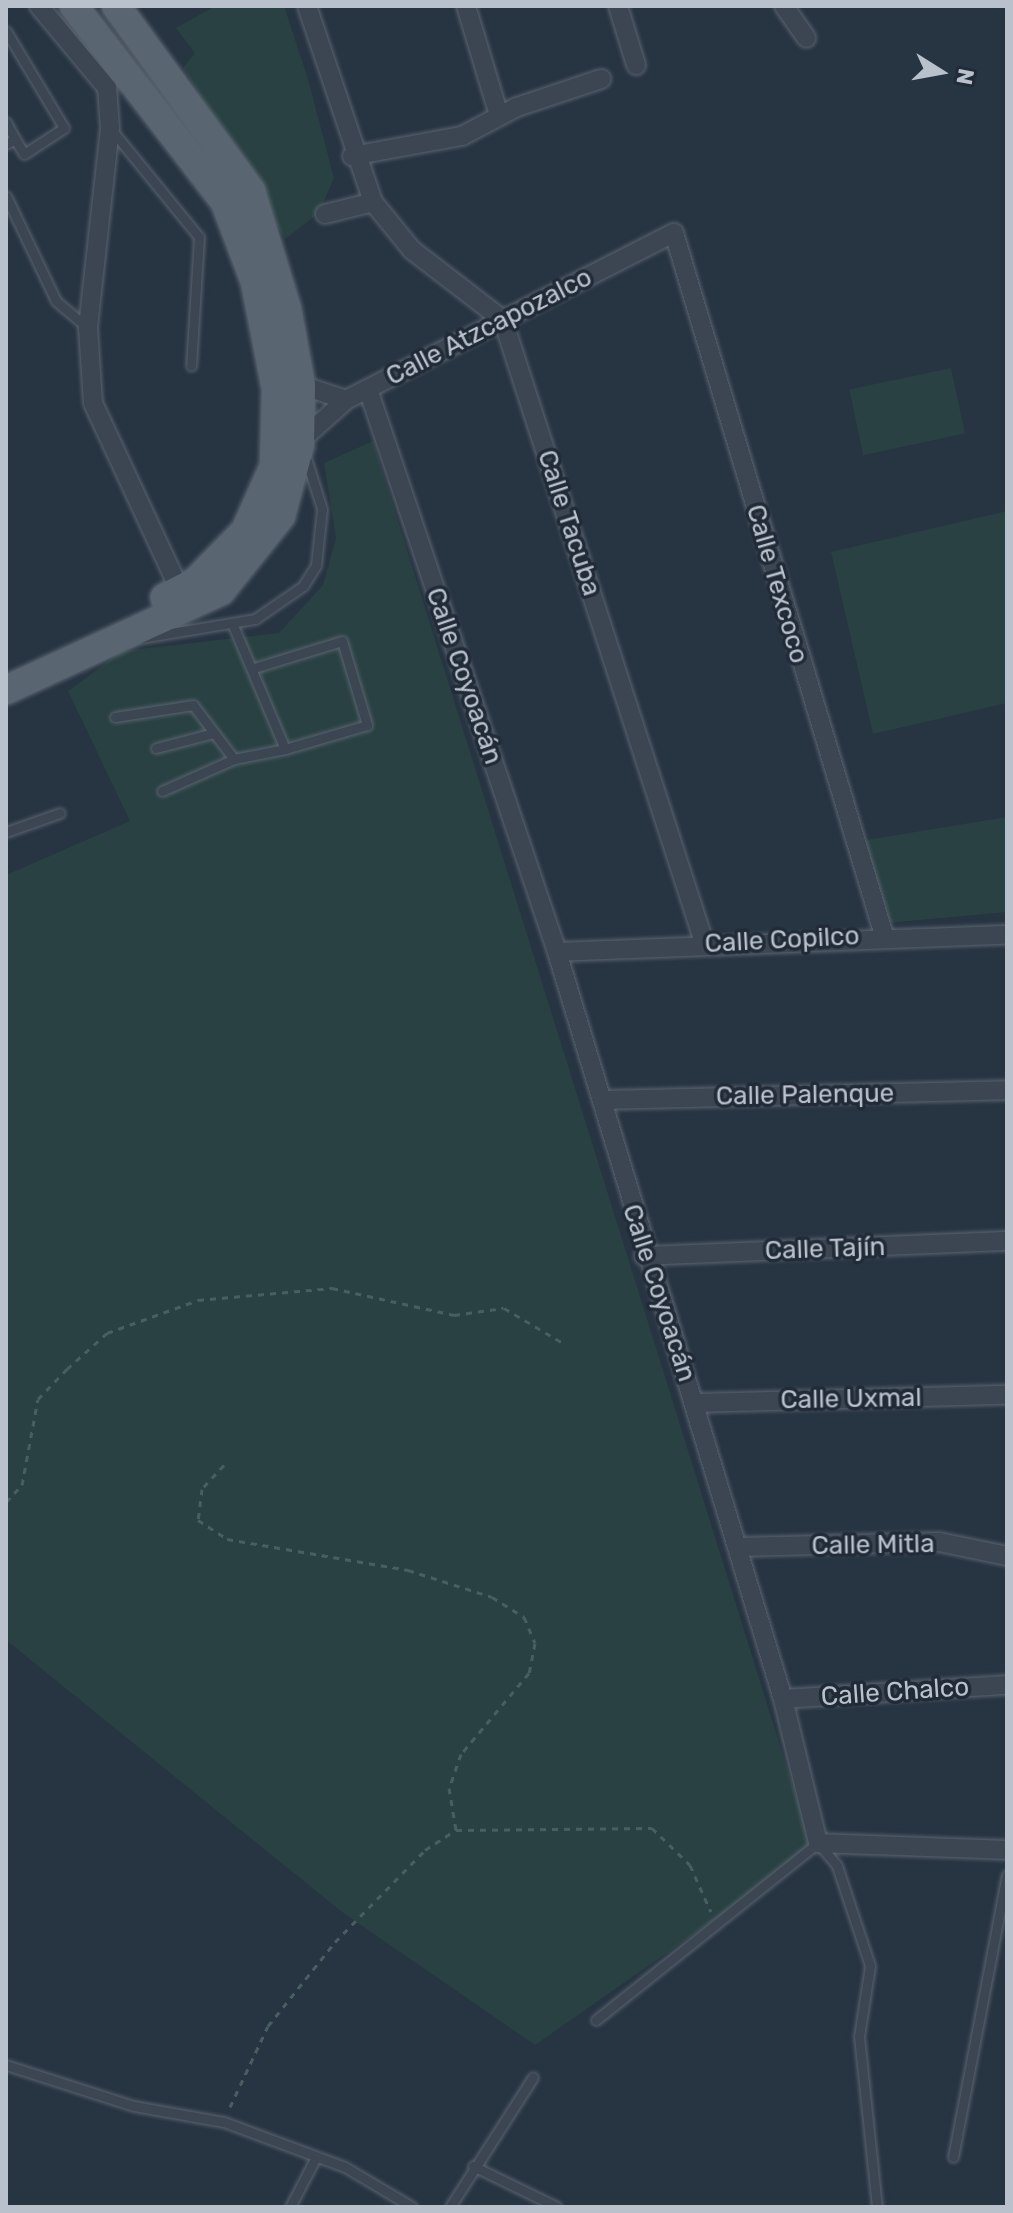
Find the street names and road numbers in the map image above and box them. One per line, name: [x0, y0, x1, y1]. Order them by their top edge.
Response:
street label: Calle Atzcapozalco: [381, 261, 597, 393]
street label: Calle Tacuba: [531, 446, 607, 600]
street label: Calle Texcoco: [739, 501, 815, 667]
street label: Calle Coyoacán: [419, 584, 509, 768]
street label: Calle Copilco: [704, 920, 860, 960]
street label: Calle Palenque: [716, 1078, 894, 1112]
street label: Calle Coyoacán: [616, 1200, 702, 1386]
street label: Calle Tajín: [764, 1231, 886, 1267]
street label: Calle Uxmal: [780, 1382, 922, 1416]
street label: Calle Mitla: [811, 1528, 935, 1562]
street label: Calle Chalco: [820, 1671, 970, 1713]

